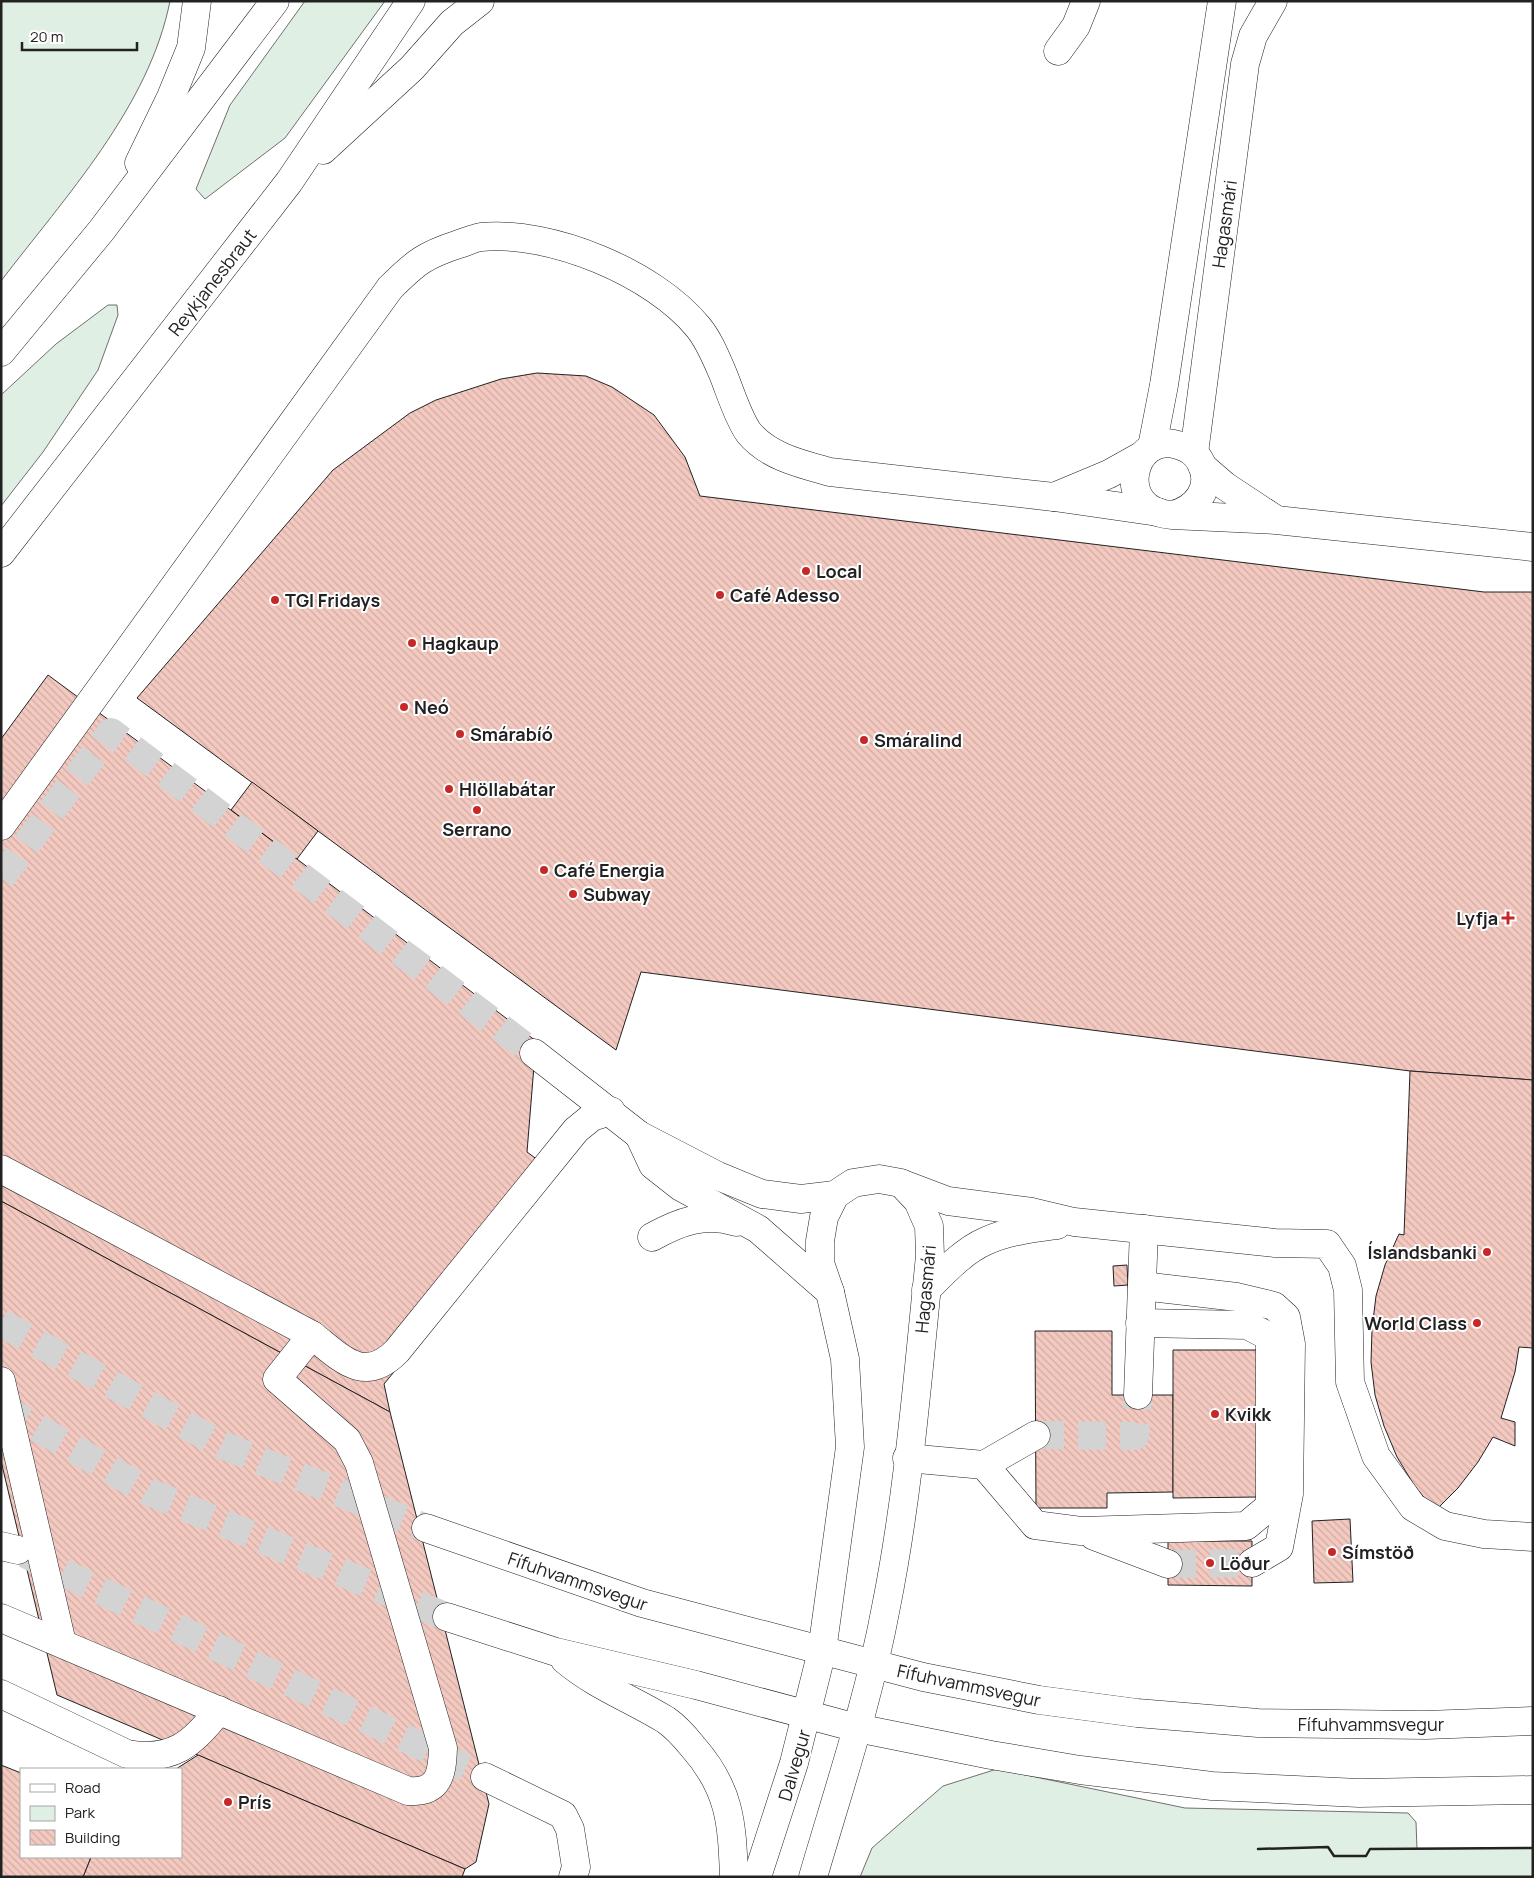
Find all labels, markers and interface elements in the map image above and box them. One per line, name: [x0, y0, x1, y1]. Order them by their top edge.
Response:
scale bar: [22, 20, 138, 52]
text: 20 m: [30, 26, 63, 47]
street label: Hagasmári: [1206, 179, 1242, 269]
street label: Reykjanesbraut: [163, 223, 261, 341]
place label: Local: [816, 559, 862, 583]
marker: Local: [800, 565, 812, 577]
place label: Café Adesso: [730, 583, 840, 607]
place label: TGI Fridays: [285, 588, 380, 612]
marker: Café Adesso: [714, 589, 726, 601]
marker: TGI Fridays: [269, 594, 281, 606]
place label: Hagkaup: [422, 631, 499, 655]
marker: Hagkaup: [406, 637, 418, 649]
place label: Neó: [414, 695, 449, 719]
marker: Neó: [398, 701, 410, 713]
place label: Smárabíó: [470, 722, 553, 746]
marker: Smárabíó: [454, 728, 466, 740]
place label: Smáralind: [874, 728, 962, 752]
marker: Smáralind: [858, 734, 870, 746]
place label: Hlöllabátar: [459, 777, 555, 801]
marker: Hlöllabátar: [443, 783, 455, 795]
marker: Serrano: [471, 804, 483, 816]
place label: Serrano: [442, 817, 512, 841]
place label: Café Energia: [554, 858, 665, 882]
marker: Café Energia: [538, 864, 550, 876]
place label: Subway: [583, 882, 651, 906]
marker: Subway: [567, 888, 579, 900]
place label: Lyfja: [1456, 906, 1498, 930]
marker: Lyfja: [1502, 912, 1514, 924]
place label: Íslandsbanki: [1367, 1240, 1477, 1264]
street label: Hagasmári: [909, 1244, 941, 1334]
marker: Íslandsbanki: [1481, 1246, 1493, 1258]
place label: World Class: [1364, 1311, 1467, 1335]
marker: World Class: [1471, 1317, 1483, 1329]
place label: Kvikk: [1225, 1402, 1272, 1426]
marker: Kvikk: [1209, 1408, 1221, 1420]
place label: Símstöð: [1342, 1540, 1414, 1564]
street label: Fífuhvammsvegur: [505, 1546, 652, 1616]
marker: Símstöð: [1326, 1546, 1338, 1558]
place label: Löður: [1220, 1551, 1270, 1575]
marker: Löður: [1204, 1557, 1216, 1569]
street label: Fífuhvammsvegur: [895, 1658, 1044, 1712]
street label: Fífuhvammsvegur: [1298, 1712, 1445, 1736]
street label: Dalvegur: [772, 1726, 816, 1804]
legend: [20, 1768, 182, 1858]
text: Road: [65, 1777, 101, 1798]
place label: Prís: [238, 1790, 272, 1814]
marker: Prís: [222, 1796, 234, 1808]
text: Park: [65, 1802, 95, 1823]
text: Building: [65, 1827, 120, 1848]

